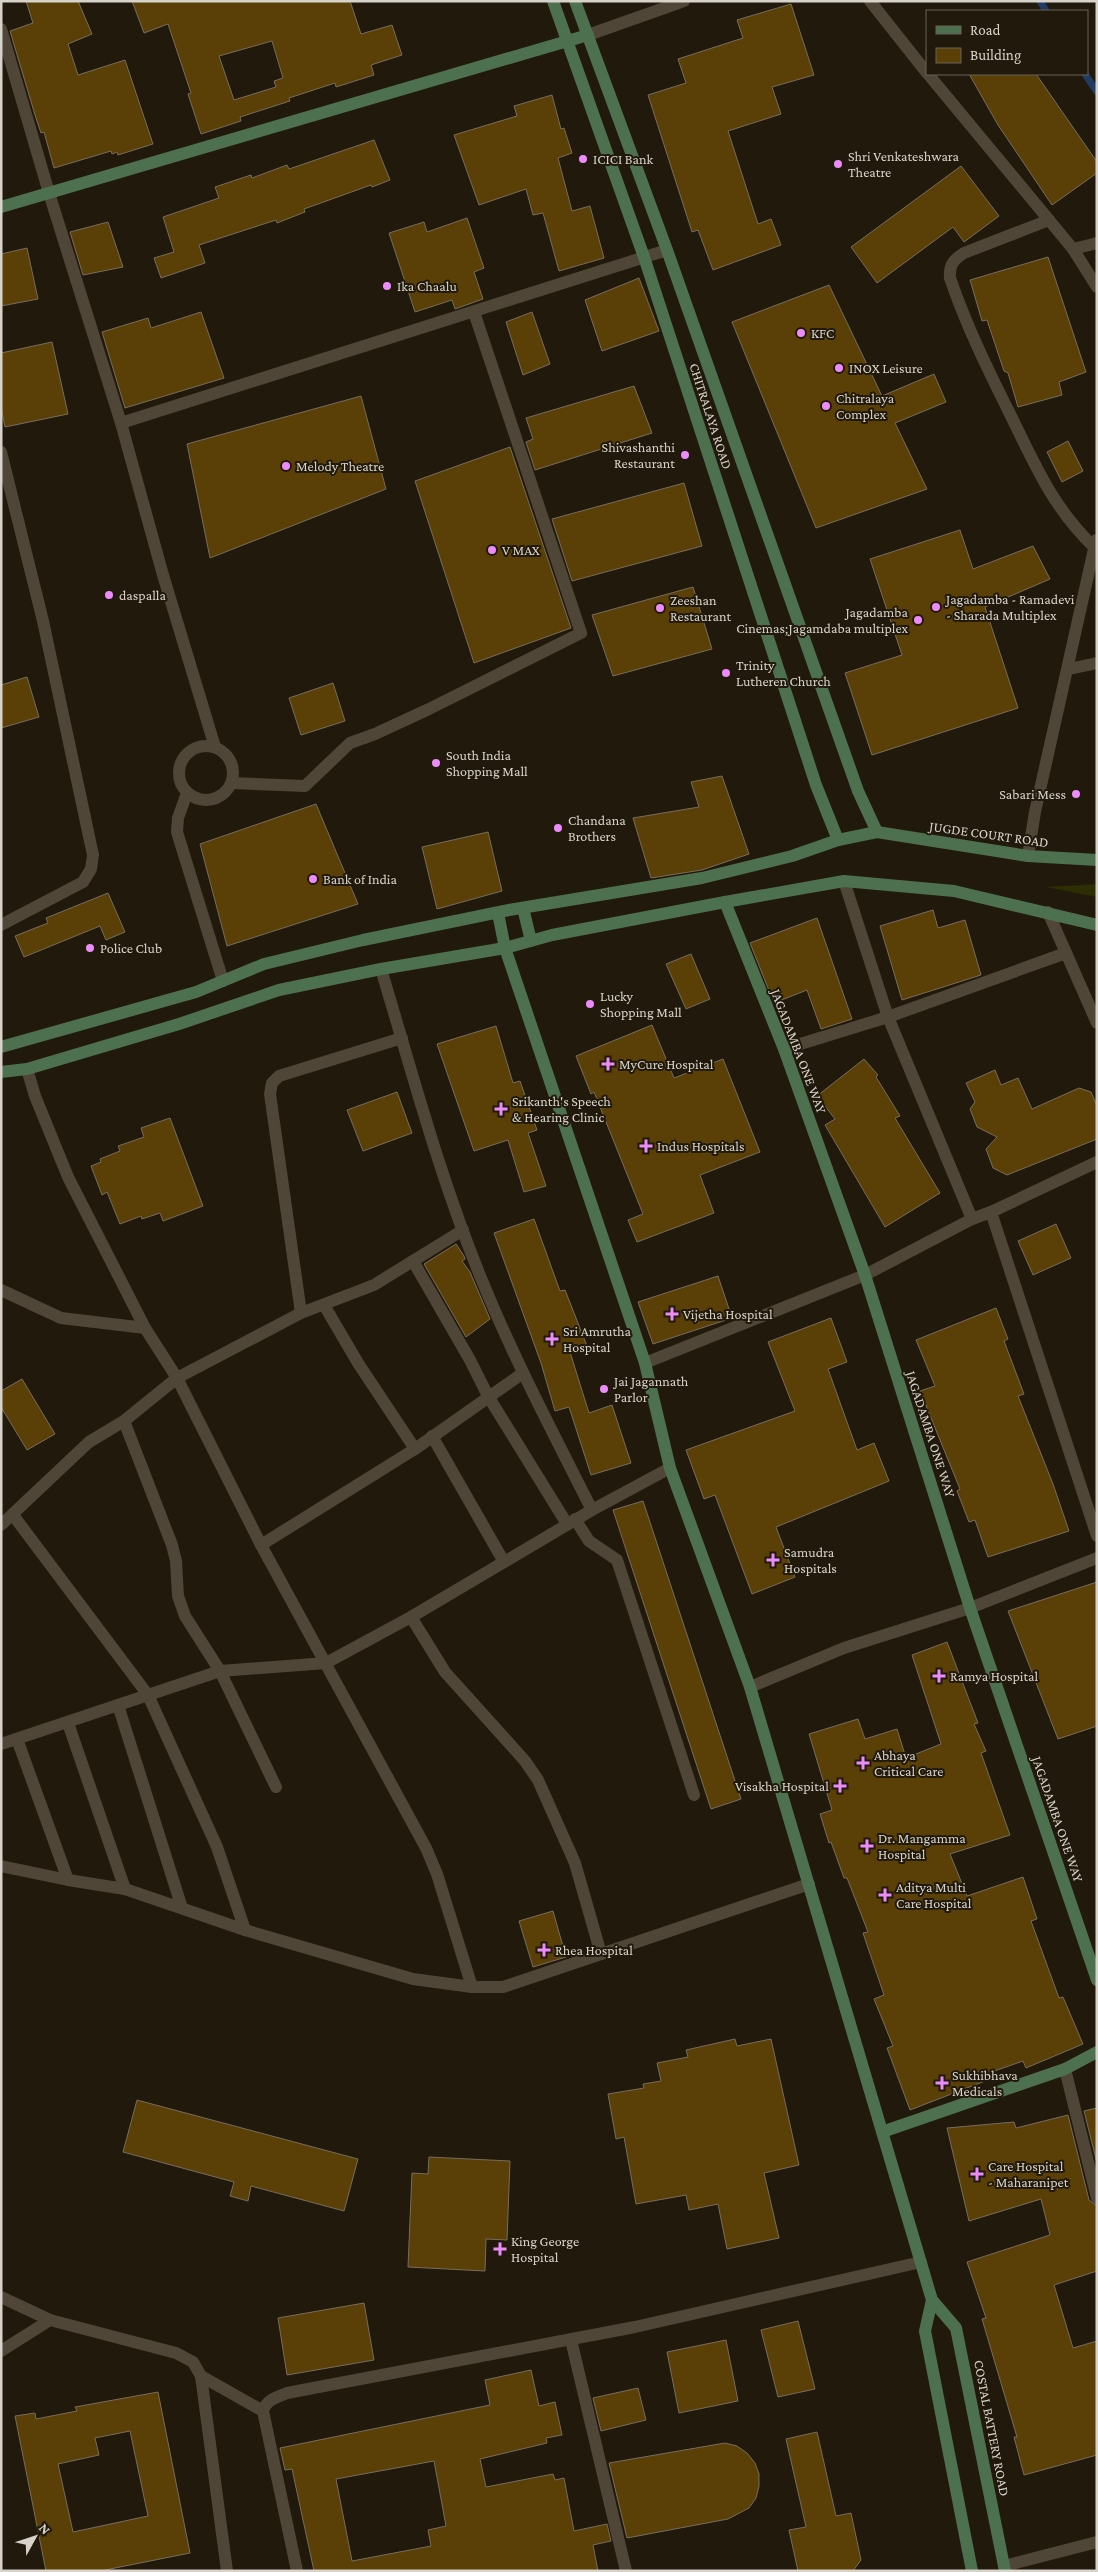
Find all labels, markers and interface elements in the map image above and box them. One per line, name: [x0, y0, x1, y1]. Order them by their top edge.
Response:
legend: [926, 10, 1088, 75]
text: Road: [970, 22, 1001, 38]
text: Building: [970, 47, 1021, 64]
place label: Shri Venkateshwara Theatre: [848, 148, 960, 180]
place label: ICICI Bank: [593, 151, 654, 167]
marker: ICICI Bank: [577, 153, 589, 165]
marker: Shri Venkateshwara Theatre: [832, 158, 844, 170]
place label: Ika Chaalu: [397, 278, 457, 294]
marker: Ika Chaalu: [381, 280, 393, 292]
place label: KFC: [811, 325, 834, 341]
marker: KFC: [795, 327, 807, 339]
place label: INOX Leisure: [849, 360, 923, 376]
street label: CHITRALAYA ROAD: [686, 361, 736, 471]
marker: INOX Leisure: [833, 362, 845, 374]
place label: Chitralaya Complex: [836, 390, 895, 422]
marker: Chitralaya Complex: [820, 400, 832, 412]
place label: Shivashanthi Restaurant: [602, 439, 675, 471]
marker: Shivashanthi Restaurant: [679, 449, 691, 461]
place label: Melody Theatre: [296, 458, 384, 474]
marker: Melody Theatre: [280, 460, 292, 472]
place label: V MAX: [502, 542, 540, 558]
marker: V MAX: [486, 544, 498, 556]
place label: daspalla: [119, 587, 167, 603]
marker: daspalla: [103, 589, 115, 601]
place label: Jagadamba - Ramadevi - Sharada Multiplex: [944, 591, 1075, 623]
place label: Zeeshan Restaurant: [670, 592, 731, 624]
marker: Jagadamba - Ramadevi - Sharada Multiplex: [930, 601, 942, 613]
marker: Zeeshan Restaurant: [654, 602, 666, 614]
place label: Jagadamba Cinemas;Jagamdaba multiplex: [736, 604, 909, 636]
marker: Jagadamba Cinemas;Jagamdaba multiplex: [912, 614, 924, 626]
place label: Trinity Lutheren Church: [736, 657, 831, 689]
marker: Trinity Lutheren Church: [720, 667, 732, 679]
place label: South India Shopping Mall: [446, 747, 528, 779]
marker: South India Shopping Mall: [430, 757, 442, 769]
place label: Sabari Mess: [999, 786, 1066, 802]
marker: Sabari Mess: [1070, 788, 1082, 800]
place label: Chandana Brothers: [568, 812, 626, 844]
street label: JUGDE COURT ROAD: [926, 817, 1050, 850]
marker: Chandana Brothers: [552, 822, 564, 834]
place label: Bank of India: [323, 871, 397, 887]
marker: Bank of India: [307, 873, 319, 885]
place label: Police Club: [100, 940, 162, 956]
marker: Police Club: [84, 942, 96, 954]
street label: JAGADAMBA ONE WAY: [767, 985, 830, 1116]
place label: Lucky Shopping Mall: [600, 988, 682, 1020]
marker: Lucky Shopping Mall: [584, 998, 596, 1010]
place label: MyCure Hospital: [619, 1056, 714, 1072]
marker: MyCure Hospital: [601, 1057, 615, 1071]
place label: Srikanth's Speech & Hearing Clinic: [512, 1093, 611, 1125]
marker: Srikanth's Speech & Hearing Clinic: [494, 1102, 508, 1116]
place label: Indus Hospitals: [657, 1138, 745, 1154]
marker: Indus Hospitals: [639, 1139, 653, 1153]
place label: Vijetha Hospital: [683, 1306, 773, 1323]
marker: Vijetha Hospital: [665, 1307, 679, 1321]
place label: Sri Amrutha Hospital: [563, 1323, 632, 1355]
marker: Sri Amrutha Hospital: [545, 1332, 559, 1346]
street label: JAGADAMBA ONE WAY: [902, 1367, 959, 1500]
place label: Jai Jagannath Parlor: [612, 1373, 689, 1405]
marker: Jai Jagannath Parlor: [598, 1383, 610, 1395]
place label: Samudra Hospitals: [784, 1544, 837, 1576]
marker: Samudra Hospitals: [766, 1553, 780, 1567]
place label: Ramya Hospital: [950, 1668, 1039, 1684]
marker: Ramya Hospital: [932, 1669, 946, 1683]
place label: Abhaya Critical Care: [874, 1747, 943, 1779]
street label: JAGADAMBA ONE WAY: [1028, 1752, 1087, 1884]
marker: Abhaya Critical Care: [856, 1756, 870, 1770]
place label: Visakha Hospital: [735, 1778, 829, 1794]
marker: Visakha Hospital: [833, 1779, 847, 1793]
place label: Dr. Mangamma Hospital: [878, 1830, 966, 1862]
marker: Dr. Mangamma Hospital: [860, 1839, 874, 1853]
place label: Aditya Multi Care Hospital: [896, 1879, 972, 1911]
marker: Aditya Multi Care Hospital: [878, 1888, 892, 1902]
place label: Rhea Hospital: [555, 1942, 633, 1958]
marker: Rhea Hospital: [537, 1943, 551, 1957]
place label: Sukhibhava Medicals: [952, 2067, 1018, 2099]
marker: Sukhibhava Medicals: [936, 2077, 948, 2089]
place label: Care Hospital - Maharanipet: [988, 2158, 1069, 2190]
marker: Care Hospital - Maharanipet: [970, 2167, 984, 2181]
place label: King George Hospital: [511, 2233, 579, 2265]
marker: King George Hospital: [493, 2242, 507, 2256]
street label: COSTAL BATTERY ROAD: [971, 2359, 1013, 2497]
north arrow: [10, 2512, 60, 2562]
text: N: [36, 2520, 54, 2538]

